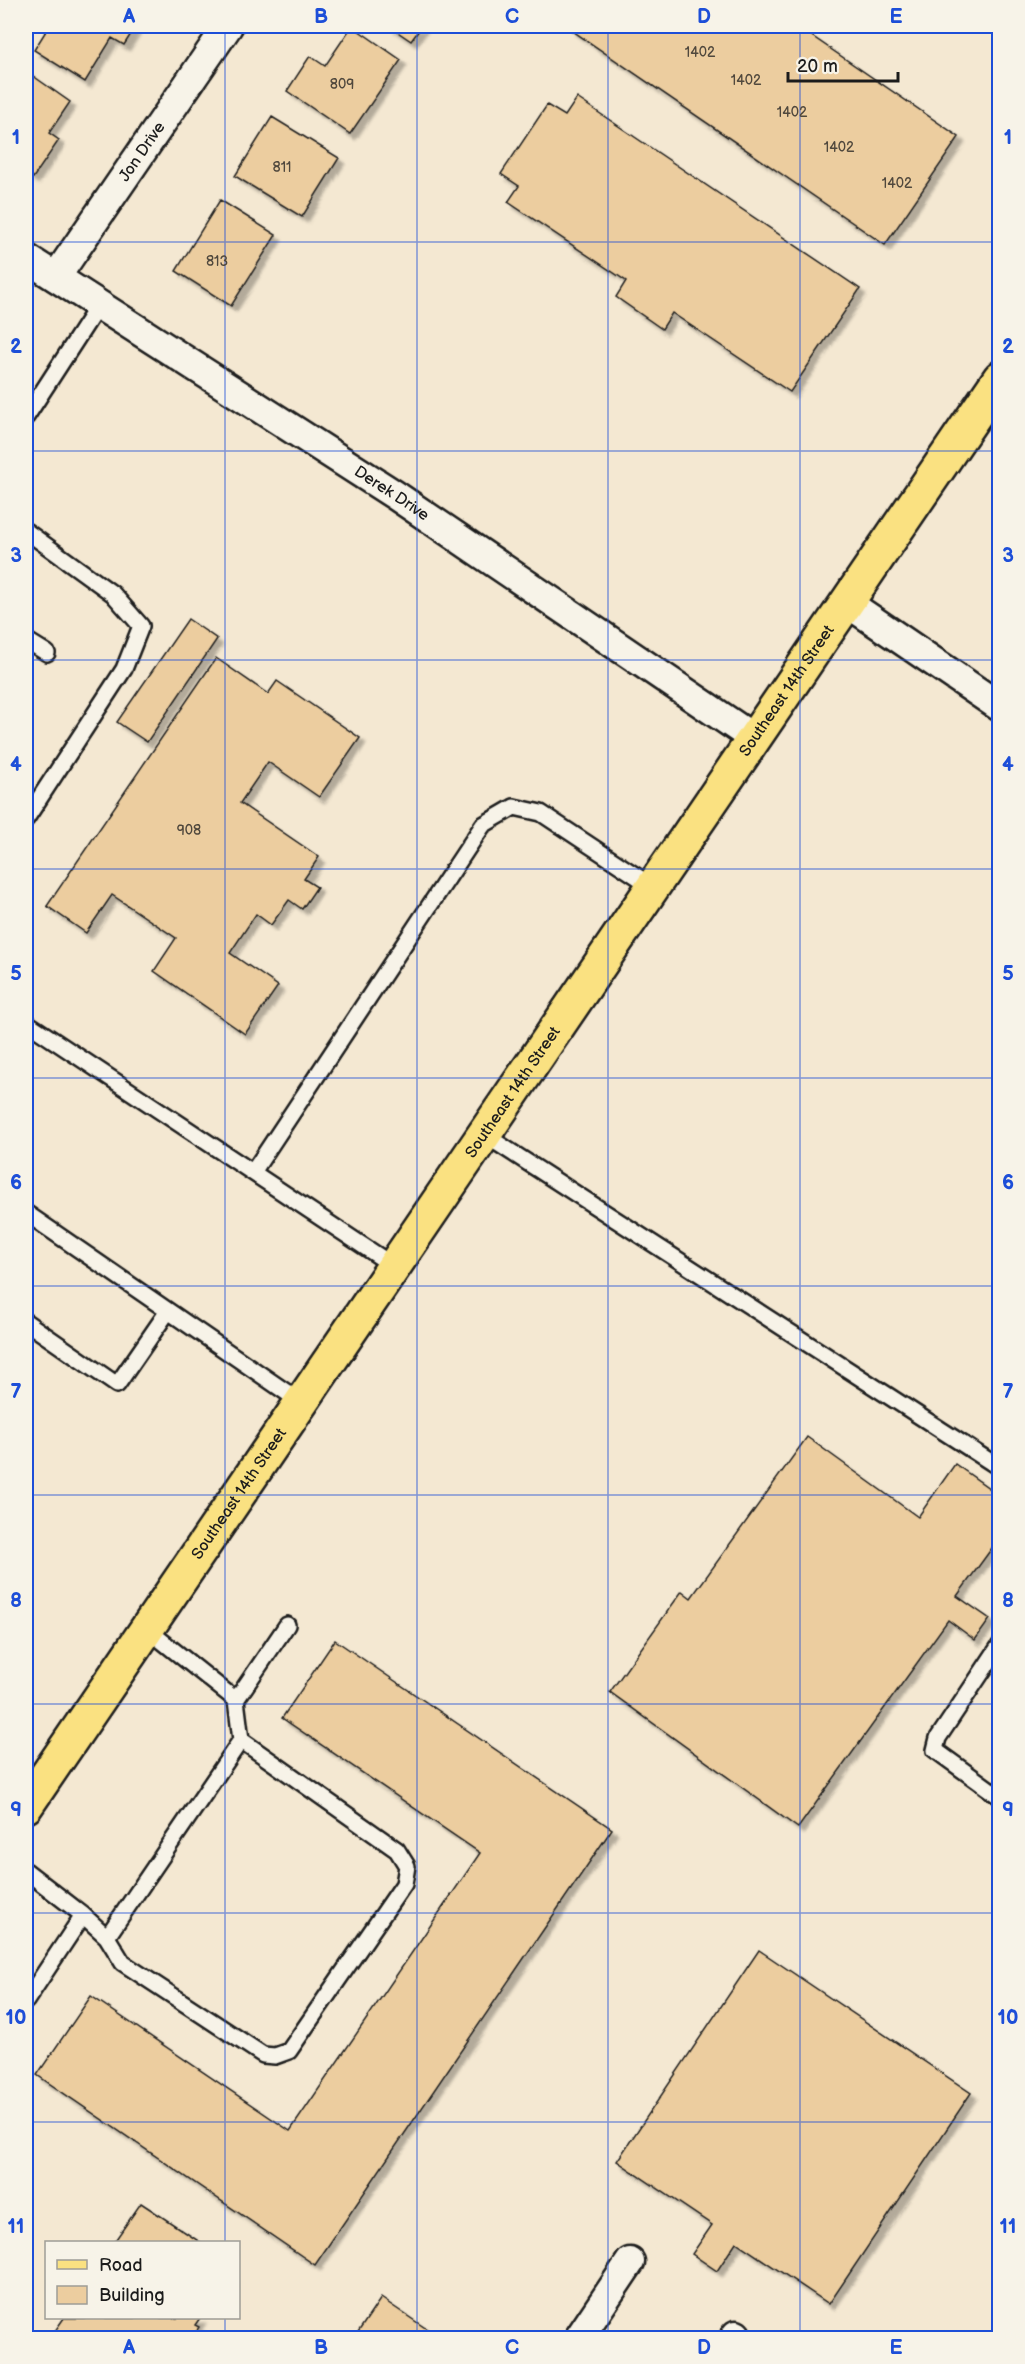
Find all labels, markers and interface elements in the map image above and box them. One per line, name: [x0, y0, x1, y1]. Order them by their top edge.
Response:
text: A: [122, 5, 136, 29]
text: B: [314, 5, 328, 29]
text: C: [505, 5, 519, 29]
text: D: [697, 5, 711, 29]
text: E: [890, 5, 903, 29]
house number: 1402: [685, 44, 716, 61]
scale bar: [788, 45, 898, 83]
text: 20 m: [797, 56, 838, 77]
house number: 1402: [731, 72, 762, 89]
house number: 809: [330, 76, 354, 93]
house number: 1402: [777, 104, 808, 121]
street label: Jon Drive: [115, 118, 169, 185]
text: 1: [12, 126, 20, 150]
text: 1: [1004, 126, 1012, 150]
house number: 1402: [824, 139, 855, 156]
house number: 811: [273, 159, 292, 176]
house number: 1402: [882, 175, 913, 192]
house number: 813: [206, 253, 228, 270]
text: 2: [10, 335, 22, 359]
text: 2: [1002, 335, 1014, 359]
street label: Derek Drive: [351, 462, 433, 525]
text: 3: [10, 544, 22, 568]
text: 3: [1002, 544, 1014, 568]
street label: Southeast 14th Street: [735, 621, 838, 760]
text: 4: [10, 753, 22, 777]
text: 4: [1002, 753, 1014, 777]
house number: 908: [177, 822, 201, 839]
text: 5: [10, 962, 22, 986]
text: 5: [1002, 962, 1014, 986]
street label: Southeast 14th Street: [461, 1023, 564, 1162]
text: 6: [10, 1171, 22, 1195]
text: 6: [1002, 1171, 1014, 1195]
text: 7: [10, 1380, 22, 1404]
text: 7: [1002, 1380, 1014, 1404]
street label: Southeast 14th Street: [188, 1424, 291, 1563]
text: 8: [10, 1589, 22, 1613]
text: 8: [1002, 1589, 1014, 1613]
text: 9: [10, 1798, 22, 1822]
text: 9: [1002, 1798, 1014, 1822]
text: 10: [6, 2006, 26, 2030]
text: 10: [998, 2006, 1018, 2030]
text: 11: [8, 2215, 24, 2239]
text: 11: [1000, 2215, 1016, 2239]
legend: [45, 2241, 240, 2319]
text: Road: [99, 2255, 143, 2276]
text: Building: [99, 2285, 165, 2306]
text: A: [122, 2336, 136, 2360]
text: B: [314, 2336, 328, 2360]
text: C: [505, 2336, 519, 2360]
text: D: [697, 2336, 711, 2360]
text: E: [890, 2336, 903, 2360]

